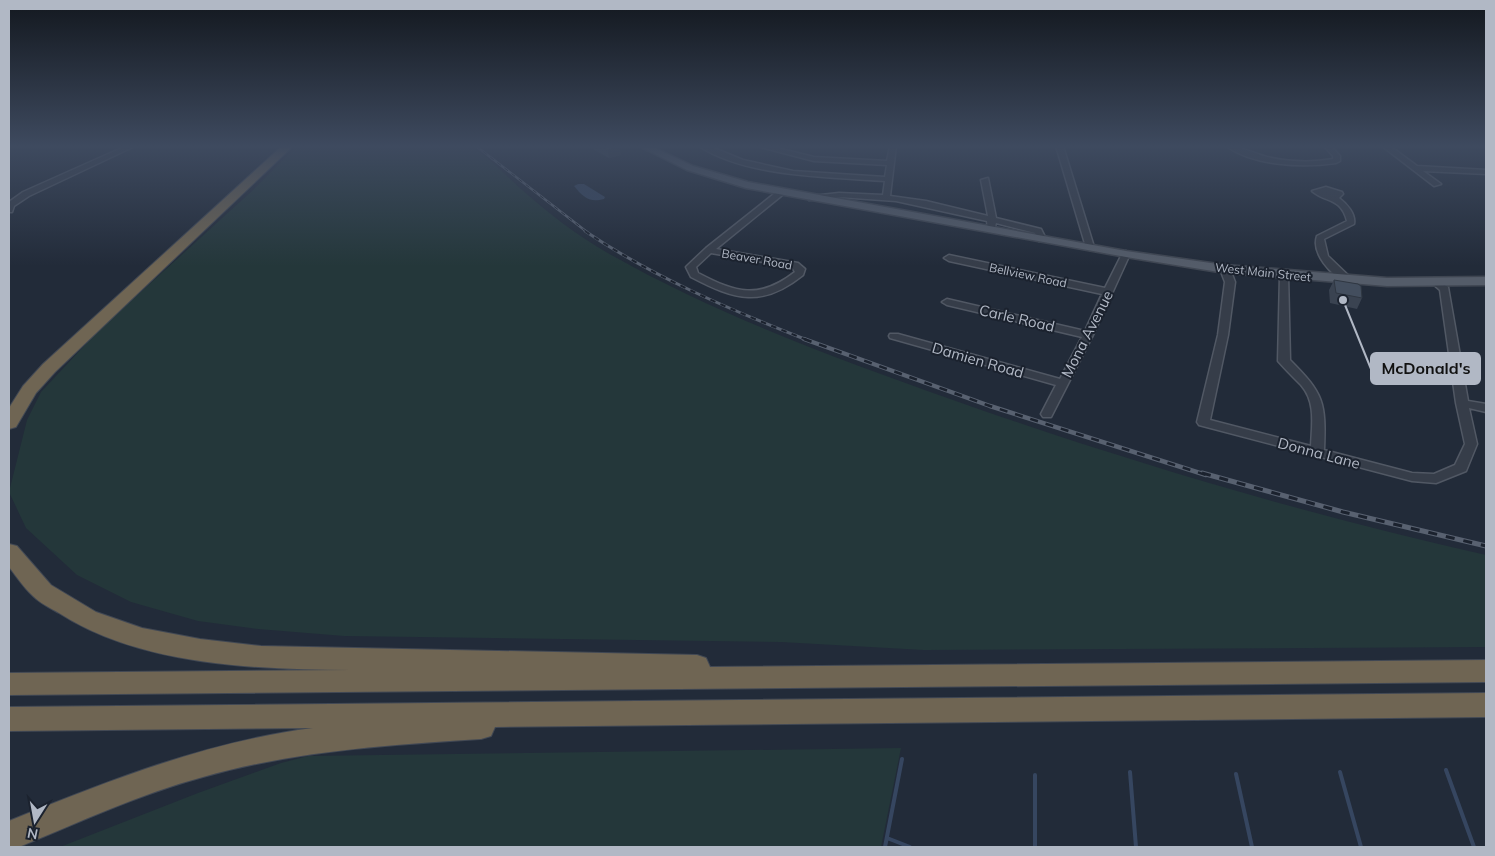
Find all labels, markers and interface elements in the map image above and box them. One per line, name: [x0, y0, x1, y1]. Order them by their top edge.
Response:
street label: Beaver Road: [720, 245, 794, 273]
street label: Bellview Road: [988, 259, 1068, 291]
street label: West Main Street: [1214, 260, 1312, 284]
street label: Mona Avenue: [1057, 287, 1117, 381]
street label: Carle Road: [977, 300, 1057, 336]
street label: Damien Road: [930, 338, 1026, 382]
callout: McDonald's: [1371, 353, 1480, 384]
text: McDonald's: [1381, 358, 1471, 378]
street label: Donna Lane: [1276, 433, 1362, 473]
north arrow: [10, 796, 60, 846]
text: N: [26, 824, 39, 844]

